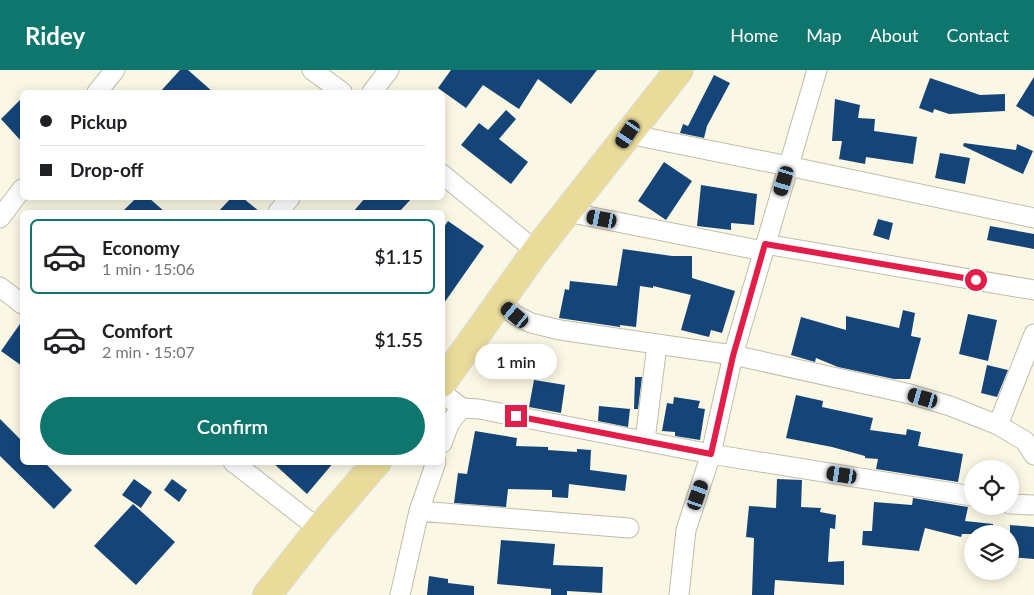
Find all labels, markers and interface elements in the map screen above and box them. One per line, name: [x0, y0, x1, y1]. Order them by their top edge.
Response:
text: Ridey: [25, 21, 85, 50]
text: Home: [730, 24, 778, 46]
text: Map: [806, 24, 842, 46]
text: About: [870, 24, 919, 46]
text: Contact: [947, 24, 1009, 46]
text: Pickup: [70, 110, 127, 133]
car: [613, 117, 642, 151]
text: Drop-off: [70, 158, 144, 181]
car: [772, 164, 795, 198]
car: [585, 209, 618, 229]
icon: car: [42, 234, 87, 279]
text: Economy: [102, 236, 180, 259]
text: $1.15: [374, 245, 423, 268]
text: 1 min · 15:06: [102, 259, 195, 278]
route start: [965, 269, 987, 291]
car: [498, 300, 531, 330]
icon: car: [42, 317, 87, 362]
text: Comfort: [102, 319, 173, 342]
text: $1.55: [374, 328, 423, 351]
text: 2 min · 15:07: [102, 342, 195, 361]
callout: 1 min: [475, 344, 557, 378]
text: 1 min: [496, 352, 536, 371]
car: [906, 387, 939, 409]
button: Confirm: [40, 397, 425, 455]
route end: [505, 405, 527, 427]
map controls: [964, 460, 1019, 580]
button: locate: [964, 460, 1019, 515]
car: [826, 465, 857, 485]
car: [686, 478, 709, 512]
button: layers: [964, 525, 1019, 580]

